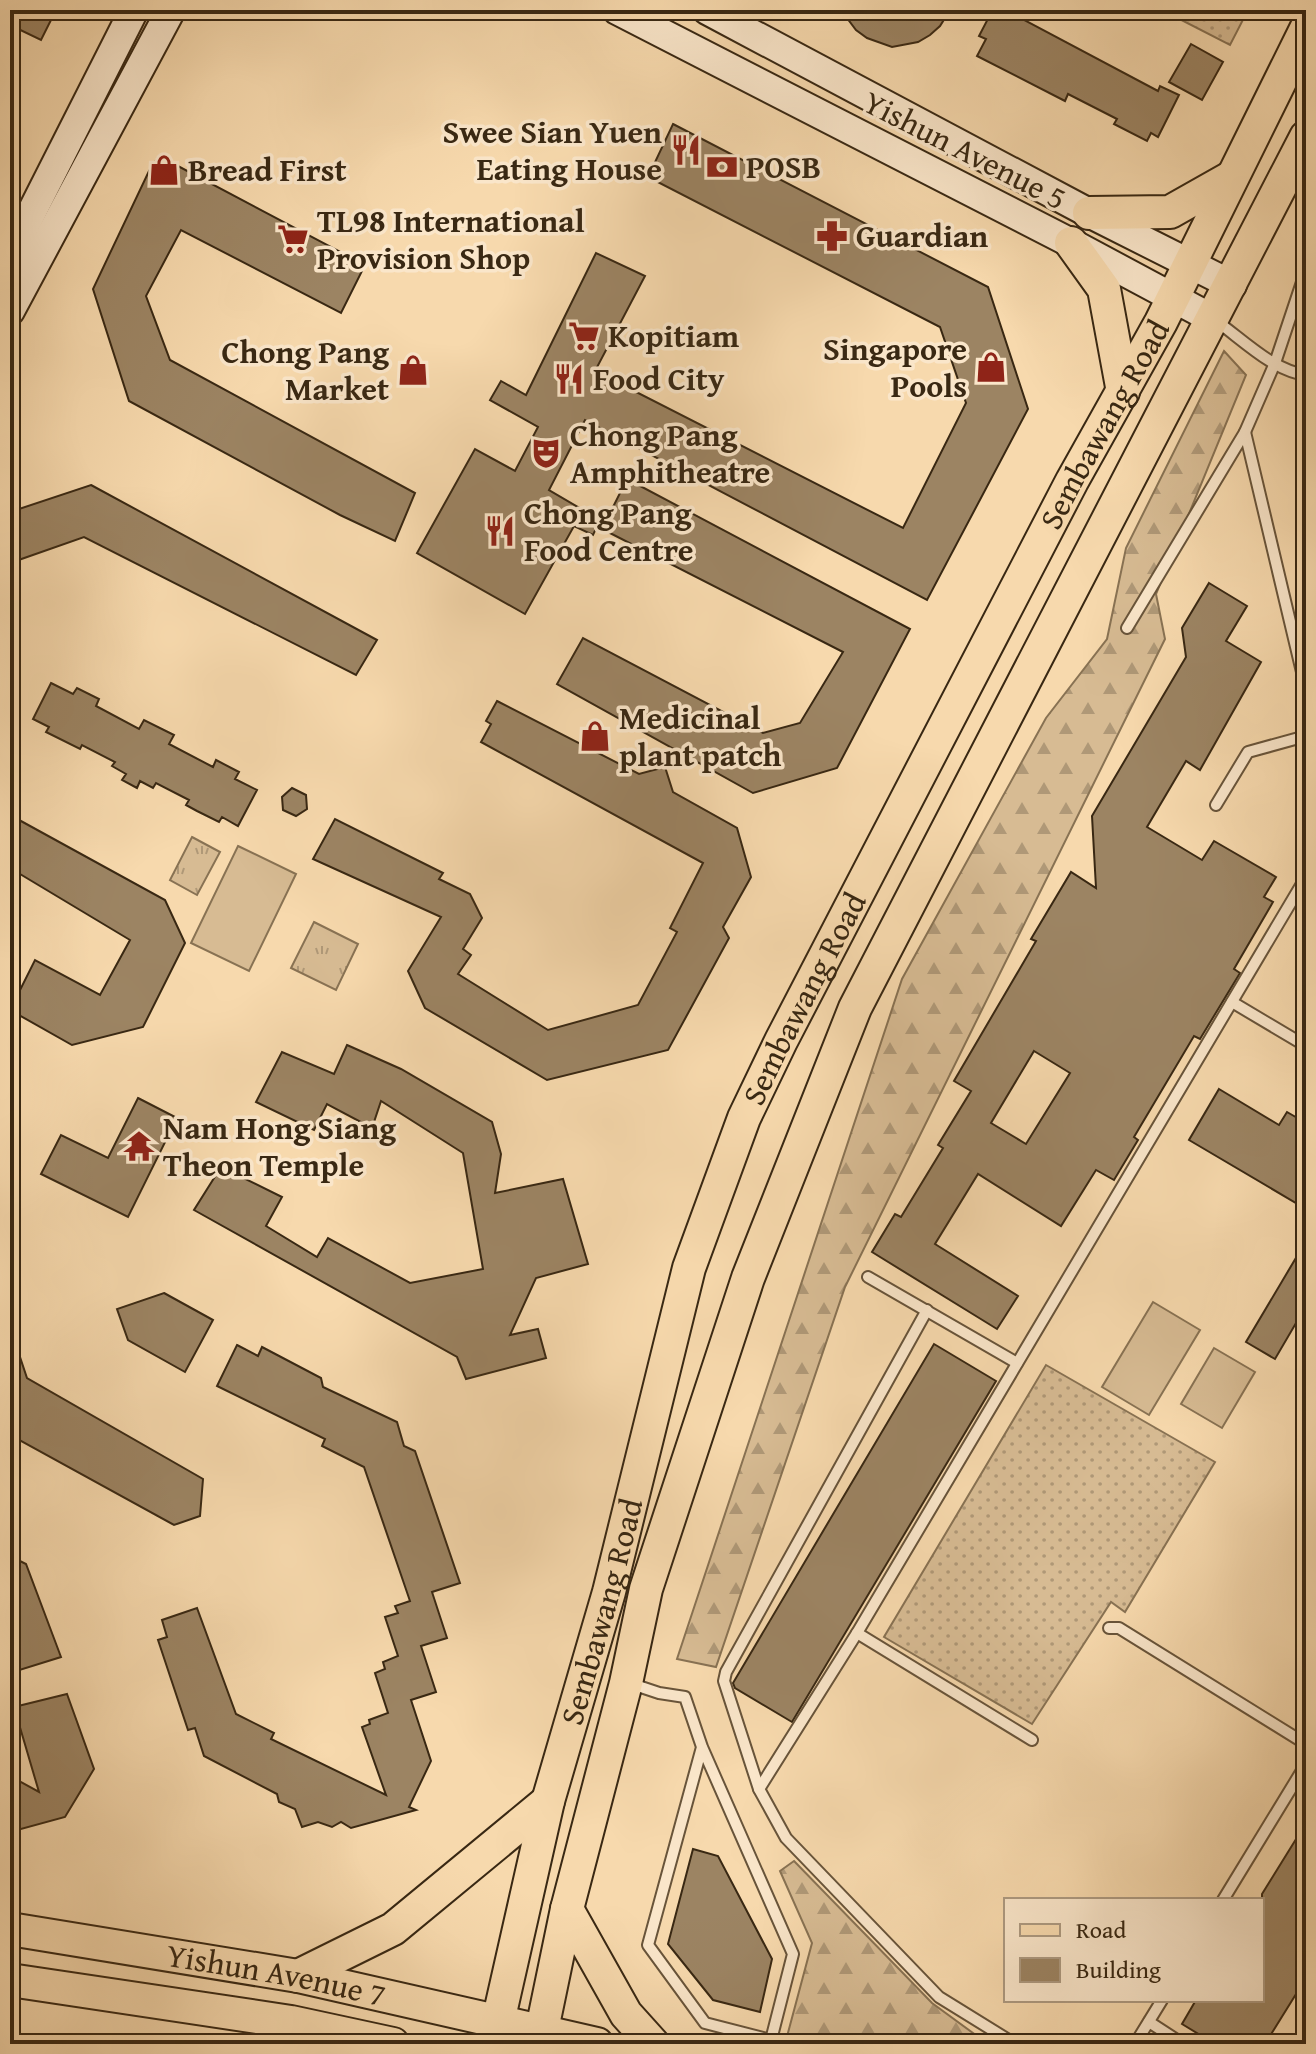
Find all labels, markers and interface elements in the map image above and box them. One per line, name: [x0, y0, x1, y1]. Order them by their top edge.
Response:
street label: Yishun Avenue 5: [856, 78, 1075, 221]
place label: Swee Sian Yuen Eating House: [442, 108, 662, 192]
restaurant icon: Swee Sian Yuen Eating House: [669, 133, 703, 167]
place label: POSB: [746, 143, 821, 190]
place label: Bread First: [188, 146, 347, 193]
bank icon: POSB: [705, 150, 739, 184]
shop icon: Bread First: [147, 153, 181, 187]
place label: TL98 International Provision Shop: [317, 197, 585, 281]
place label: Guardian: [856, 212, 988, 259]
pharmacy icon: Guardian: [815, 219, 849, 253]
supermarket icon: TL98 International Provision Shop: [276, 222, 310, 256]
street label: Sembawang Road: [1027, 311, 1181, 537]
place label: Kopitiam: [608, 312, 740, 359]
supermarket icon: Kopitiam: [567, 319, 601, 353]
place label: Singapore Pools: [823, 325, 967, 409]
place label: Chong Pang Market: [221, 328, 389, 412]
shop icon: Singapore Pools: [974, 350, 1008, 384]
shop icon: Chong Pang Market: [396, 353, 430, 387]
place label: Food City: [593, 355, 725, 402]
restaurant icon: Food City: [552, 362, 586, 396]
place label: Chong Pang Amphitheatre: [570, 411, 770, 495]
theatre icon: Chong Pang Amphitheatre: [529, 436, 563, 470]
place label: Chong Pang Food Centre: [524, 489, 694, 573]
restaurant icon: Chong Pang Food Centre: [483, 514, 517, 548]
place label: Medicinal plant patch: [619, 694, 782, 778]
shop icon: Medicinal plant patch: [578, 719, 612, 753]
street label: Sembawang Road: [730, 884, 877, 1113]
place label: Nam Hong Siang Theon Temple: [163, 1104, 396, 1188]
temple icon: Nam Hong Siang Theon Temple: [122, 1129, 156, 1163]
street label: Sembawang Road: [547, 1493, 654, 1730]
legend: [1004, 1898, 1264, 2002]
text: Road: [1076, 1912, 1126, 1947]
street label: Yishun Avenue 7: [163, 1931, 390, 2018]
text: Building: [1076, 1952, 1161, 1987]

